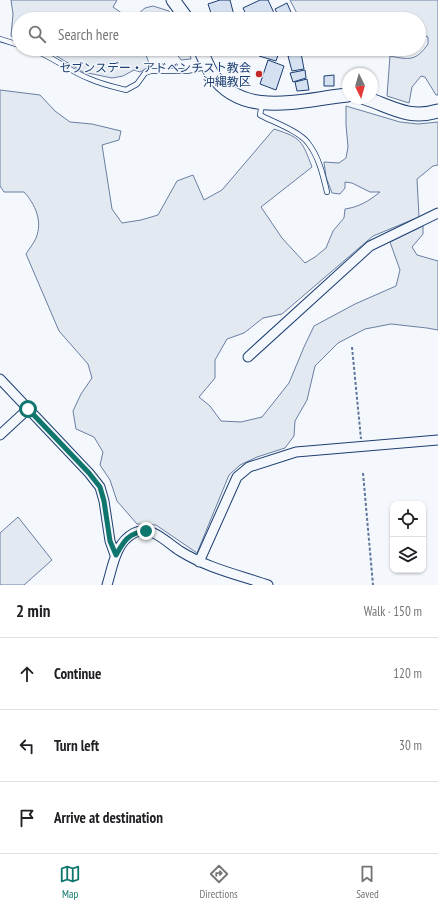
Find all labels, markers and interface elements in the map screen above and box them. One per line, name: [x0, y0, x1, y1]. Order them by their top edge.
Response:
search box: [12, 12, 426, 56]
icon: search: [26, 23, 48, 45]
text: Search here: [58, 25, 119, 44]
place label: セブンスデー・アドベンチスト教会 沖縄教区: [59, 60, 251, 89]
north arrow: [342, 68, 378, 104]
marker: セブンスデー・アドベンチスト教会 沖縄教区: [254, 69, 264, 79]
route start: [19, 400, 37, 418]
map controls: [390, 501, 426, 573]
button: locate: [390, 501, 426, 537]
route end: [137, 522, 155, 540]
button: layers: [390, 537, 426, 573]
text: 2 min: [16, 600, 50, 622]
text: Walk · 150 m: [364, 603, 422, 620]
icon: ahead: [16, 663, 38, 685]
text: Continue: [54, 664, 101, 683]
text: 120 m: [393, 665, 422, 682]
icon: left: [16, 735, 38, 757]
text: Turn left: [54, 736, 99, 755]
text: 30 m: [399, 737, 422, 754]
icon: arrive: [16, 807, 38, 829]
text: Arrive at destination: [54, 808, 163, 827]
tab: Map: [59, 863, 81, 901]
tab: Directions: [200, 863, 238, 901]
tab: Saved: [356, 863, 379, 901]

